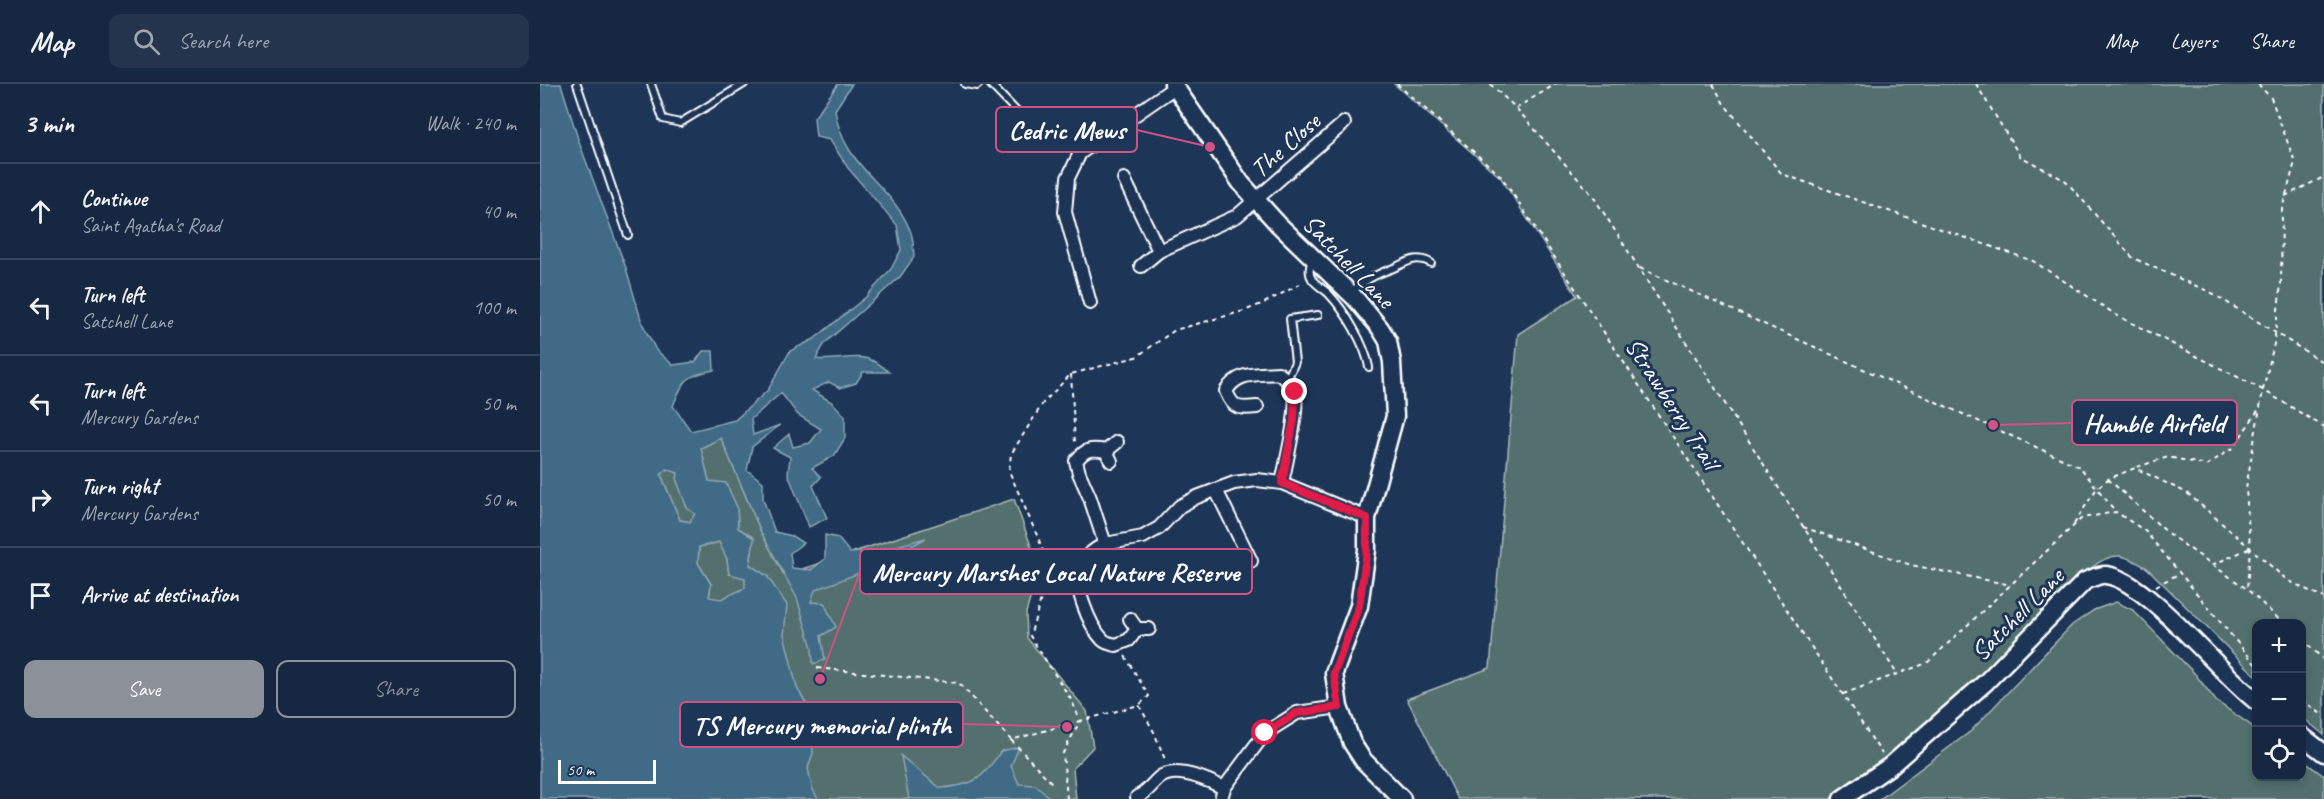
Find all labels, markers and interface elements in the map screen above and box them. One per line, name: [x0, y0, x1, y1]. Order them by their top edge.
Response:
search box: [109, 14, 529, 68]
text: Map: [30, 24, 73, 59]
icon: search: [130, 25, 163, 58]
text: Search here: [178, 27, 268, 55]
text: Map: [2105, 28, 2138, 54]
text: Layers: [2171, 28, 2217, 54]
text: Share: [2250, 28, 2294, 54]
street label: The Close: [1244, 104, 1328, 185]
text: 3 min: [24, 107, 74, 140]
callout: Cedric Mews: [996, 107, 1137, 152]
text: Walk · 240 m: [426, 111, 516, 136]
text: Cedric Mews: [1009, 113, 1128, 147]
text: Continue: [81, 185, 147, 213]
icon: ahead: [24, 195, 57, 228]
text: 40 m: [482, 199, 516, 224]
street label: Satchell Lane: [1296, 207, 1404, 317]
text: Saint Agatha's Road: [81, 213, 221, 238]
text: Turn left: [81, 281, 145, 309]
icon: left: [24, 291, 57, 324]
text: 100 m: [473, 295, 516, 320]
text: Satchell Lane: [81, 309, 172, 334]
street label: Strawberry Trail: [1618, 331, 1730, 479]
text: Turn left: [81, 377, 145, 405]
route end: [1281, 378, 1307, 404]
icon: left: [24, 387, 57, 420]
text: 50 m: [482, 391, 516, 416]
callout: Hamble Airfield: [2072, 400, 2237, 445]
text: Mercury Gardens: [81, 405, 198, 430]
text: Hamble Airfield: [2083, 406, 2229, 440]
text: Turn right: [81, 473, 158, 501]
icon: right: [24, 483, 57, 516]
text: 50 m: [482, 487, 516, 512]
text: Mercury Gardens: [81, 501, 198, 526]
callout: Mercury Marshes Local Nature Reserve: [860, 549, 1252, 594]
text: Mercury Marshes Local Nature Reserve: [872, 555, 1242, 589]
street label: Satchell Lane: [1964, 559, 2073, 668]
icon: arrive: [24, 579, 57, 612]
text: Arrive at destination: [81, 581, 238, 609]
map controls: [2252, 619, 2306, 781]
button: +: [2252, 619, 2306, 673]
button: Save: [24, 660, 264, 718]
button: Share: [276, 660, 516, 718]
button: −: [2252, 673, 2306, 727]
callout: TS Mercury memorial plinth: [680, 702, 963, 747]
text: TS Mercury memorial plinth: [693, 708, 952, 742]
route start: [1251, 719, 1277, 745]
button: locate: [2252, 727, 2306, 781]
scale bar: [558, 757, 656, 784]
text: 50 m: [567, 760, 594, 780]

